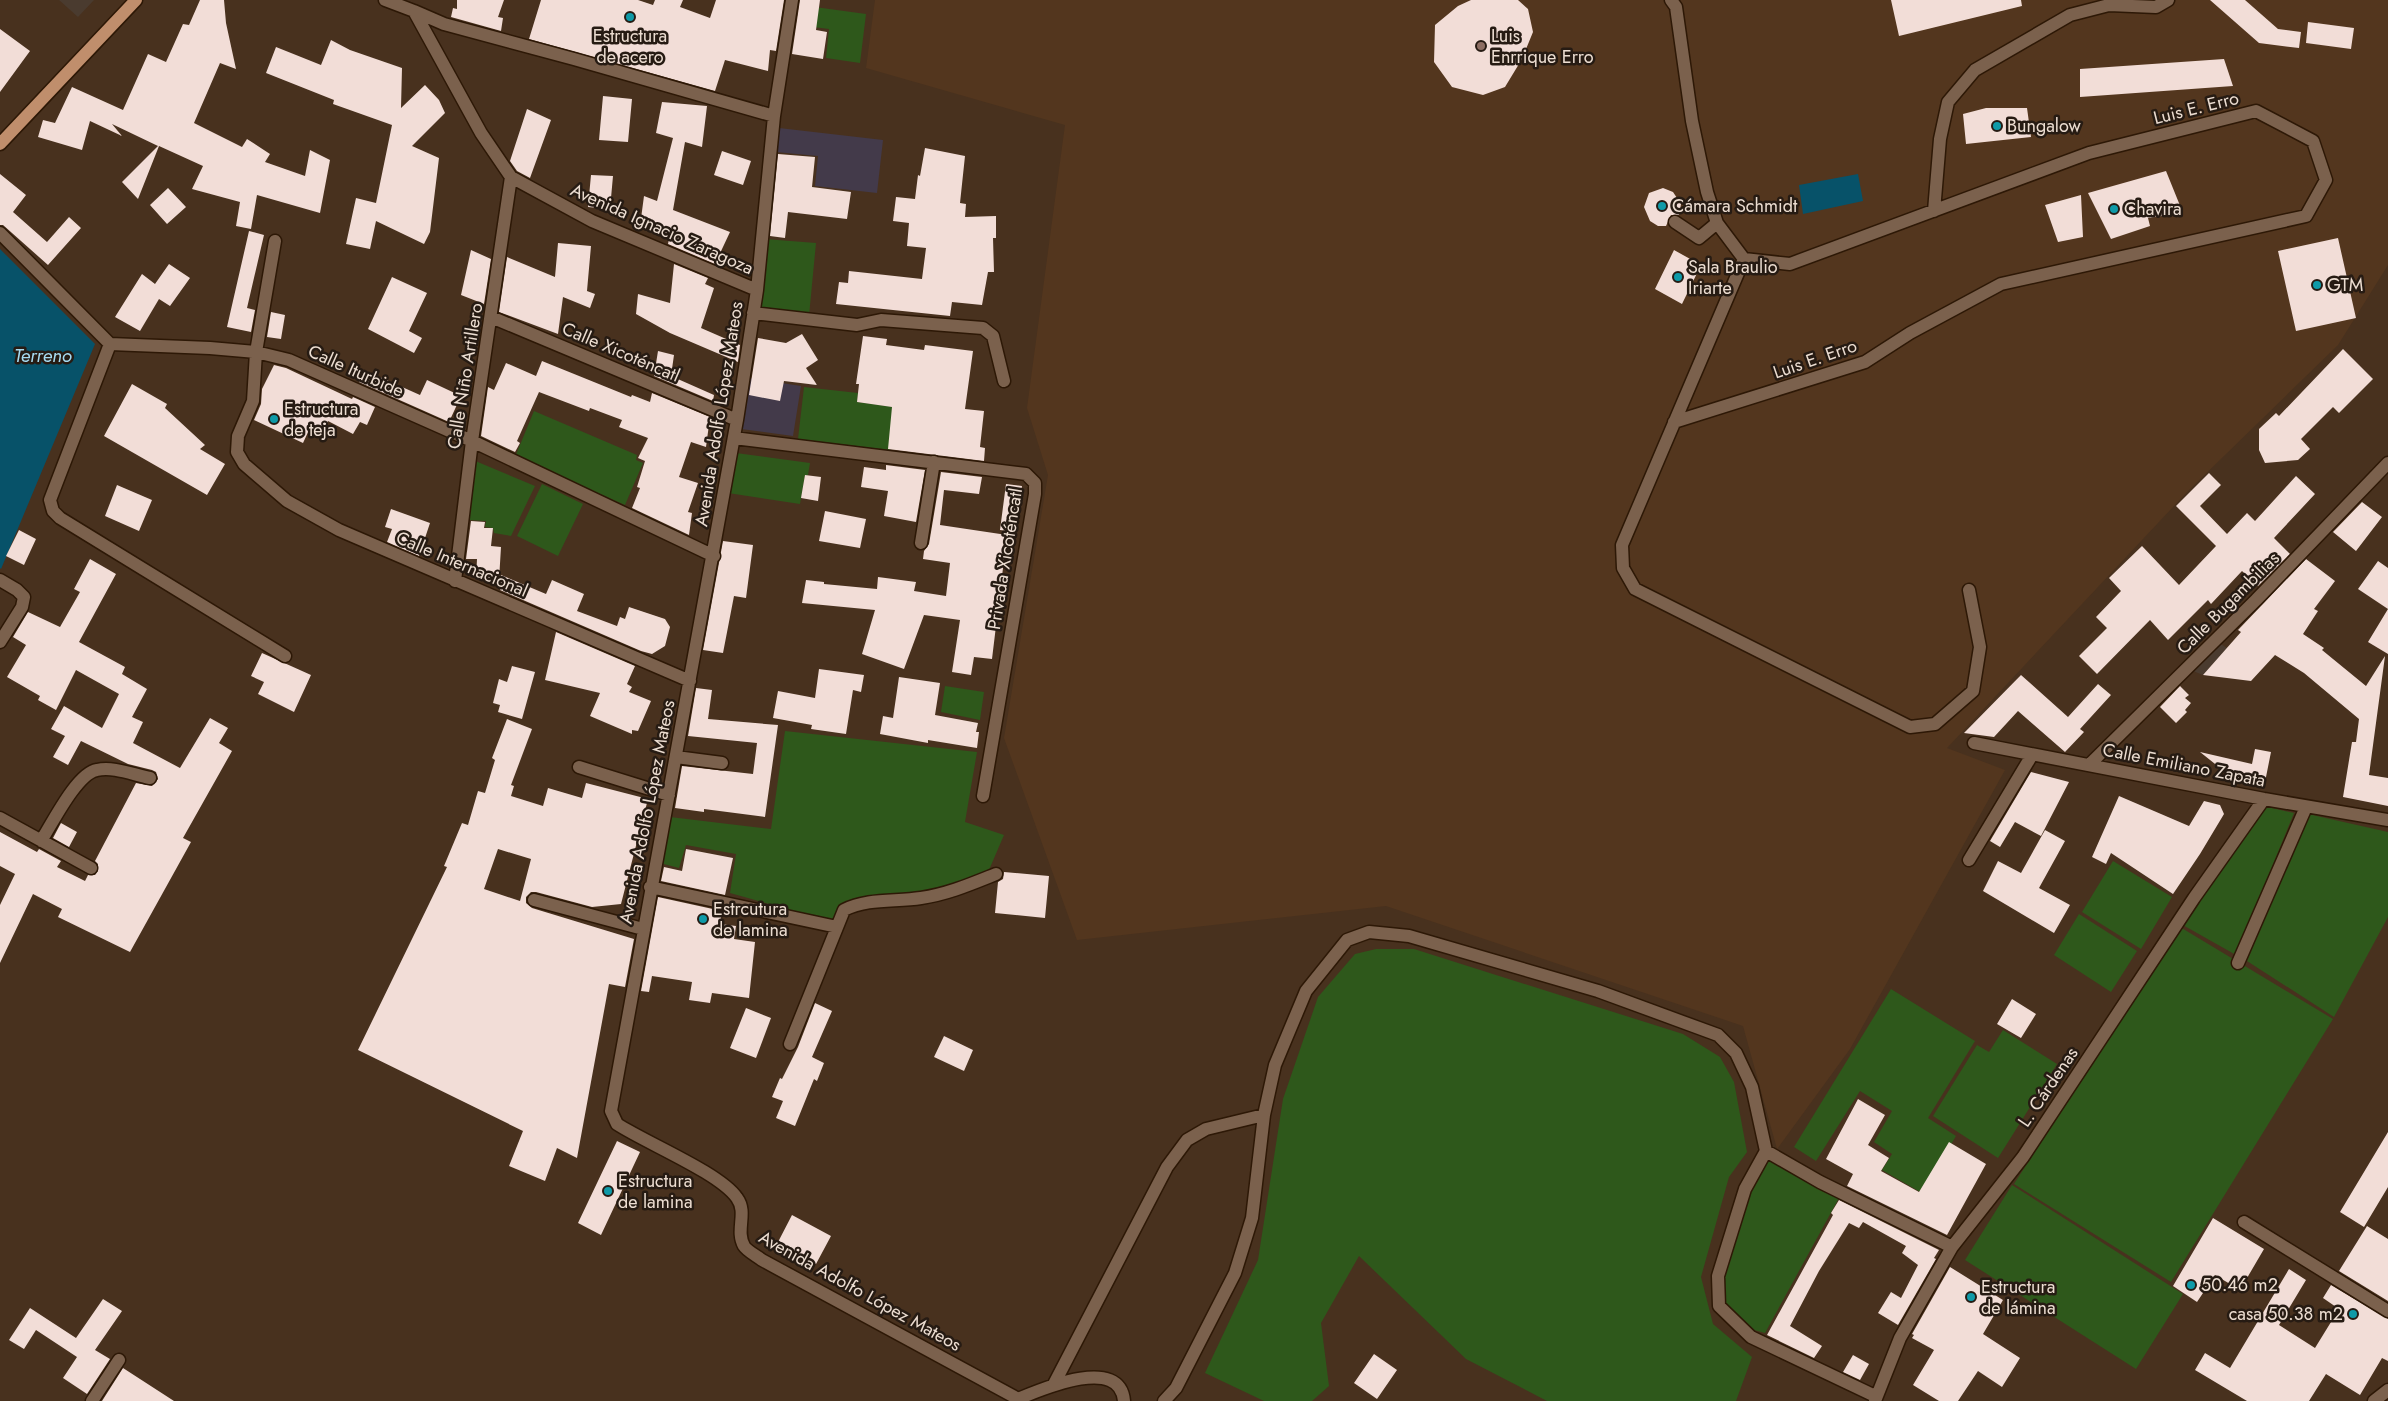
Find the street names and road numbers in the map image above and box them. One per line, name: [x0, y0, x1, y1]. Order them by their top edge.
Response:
street label: Luis E. Erro: [2151, 85, 2242, 131]
street label: Avenida Ignacio Zaragoza: [566, 177, 758, 281]
street label: Avenida Adolfo López Mateos: [688, 300, 750, 528]
street label: Calle Niño Artillero: [441, 301, 489, 451]
street label: Calle Xicoténcatl: [558, 315, 684, 389]
street label: Luis E. Erro: [1770, 332, 1861, 385]
street label: Calle Iturbide: [304, 338, 408, 404]
street label: Privada Xicoténcatl: [981, 486, 1029, 632]
street label: Calle Internacional: [392, 524, 532, 604]
street label: Calle Bugambilias: [2171, 546, 2285, 660]
street label: Avenida Adolfo López Mateos: [613, 698, 681, 926]
street label: Calle Emiliano Zapata: [2100, 736, 2268, 794]
street label: L. Cárdenas: [2012, 1042, 2084, 1132]
street label: Avenida Adolfo López Mateos: [754, 1224, 966, 1358]

